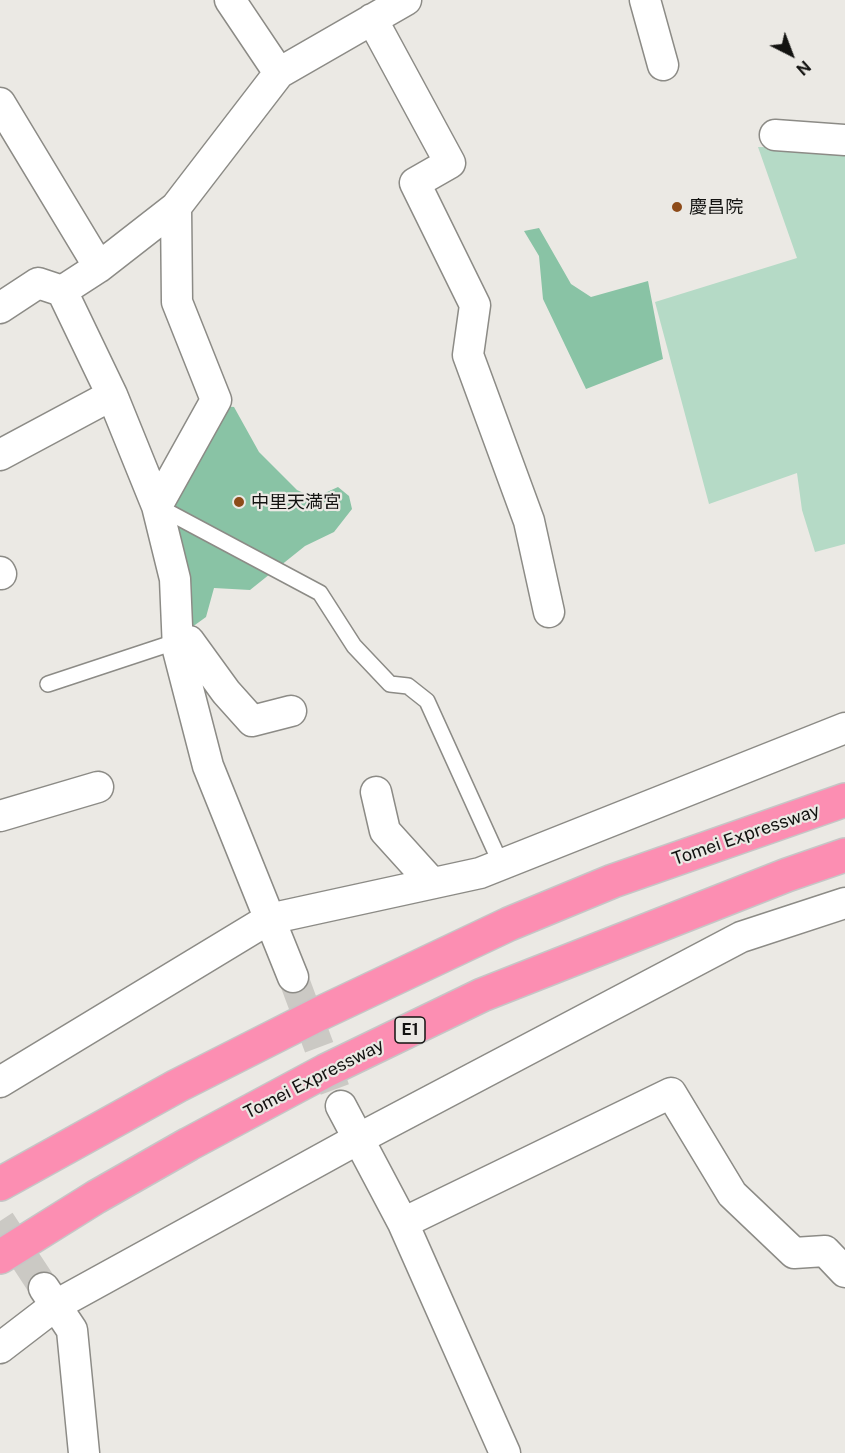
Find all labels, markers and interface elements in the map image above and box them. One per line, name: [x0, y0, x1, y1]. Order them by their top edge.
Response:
north arrow: [761, 24, 821, 84]
text: N: [792, 56, 814, 79]
place label: 慶昌院: [689, 196, 743, 218]
marker: 慶昌院: [670, 200, 684, 214]
place label: 中里天満宮: [251, 491, 341, 513]
marker: 中里天満宮: [232, 495, 246, 509]
street label: Tomei Expressway: [670, 800, 822, 870]
road number: E1: [395, 1017, 425, 1043]
street label: Tomei Expressway: [240, 1034, 388, 1124]

